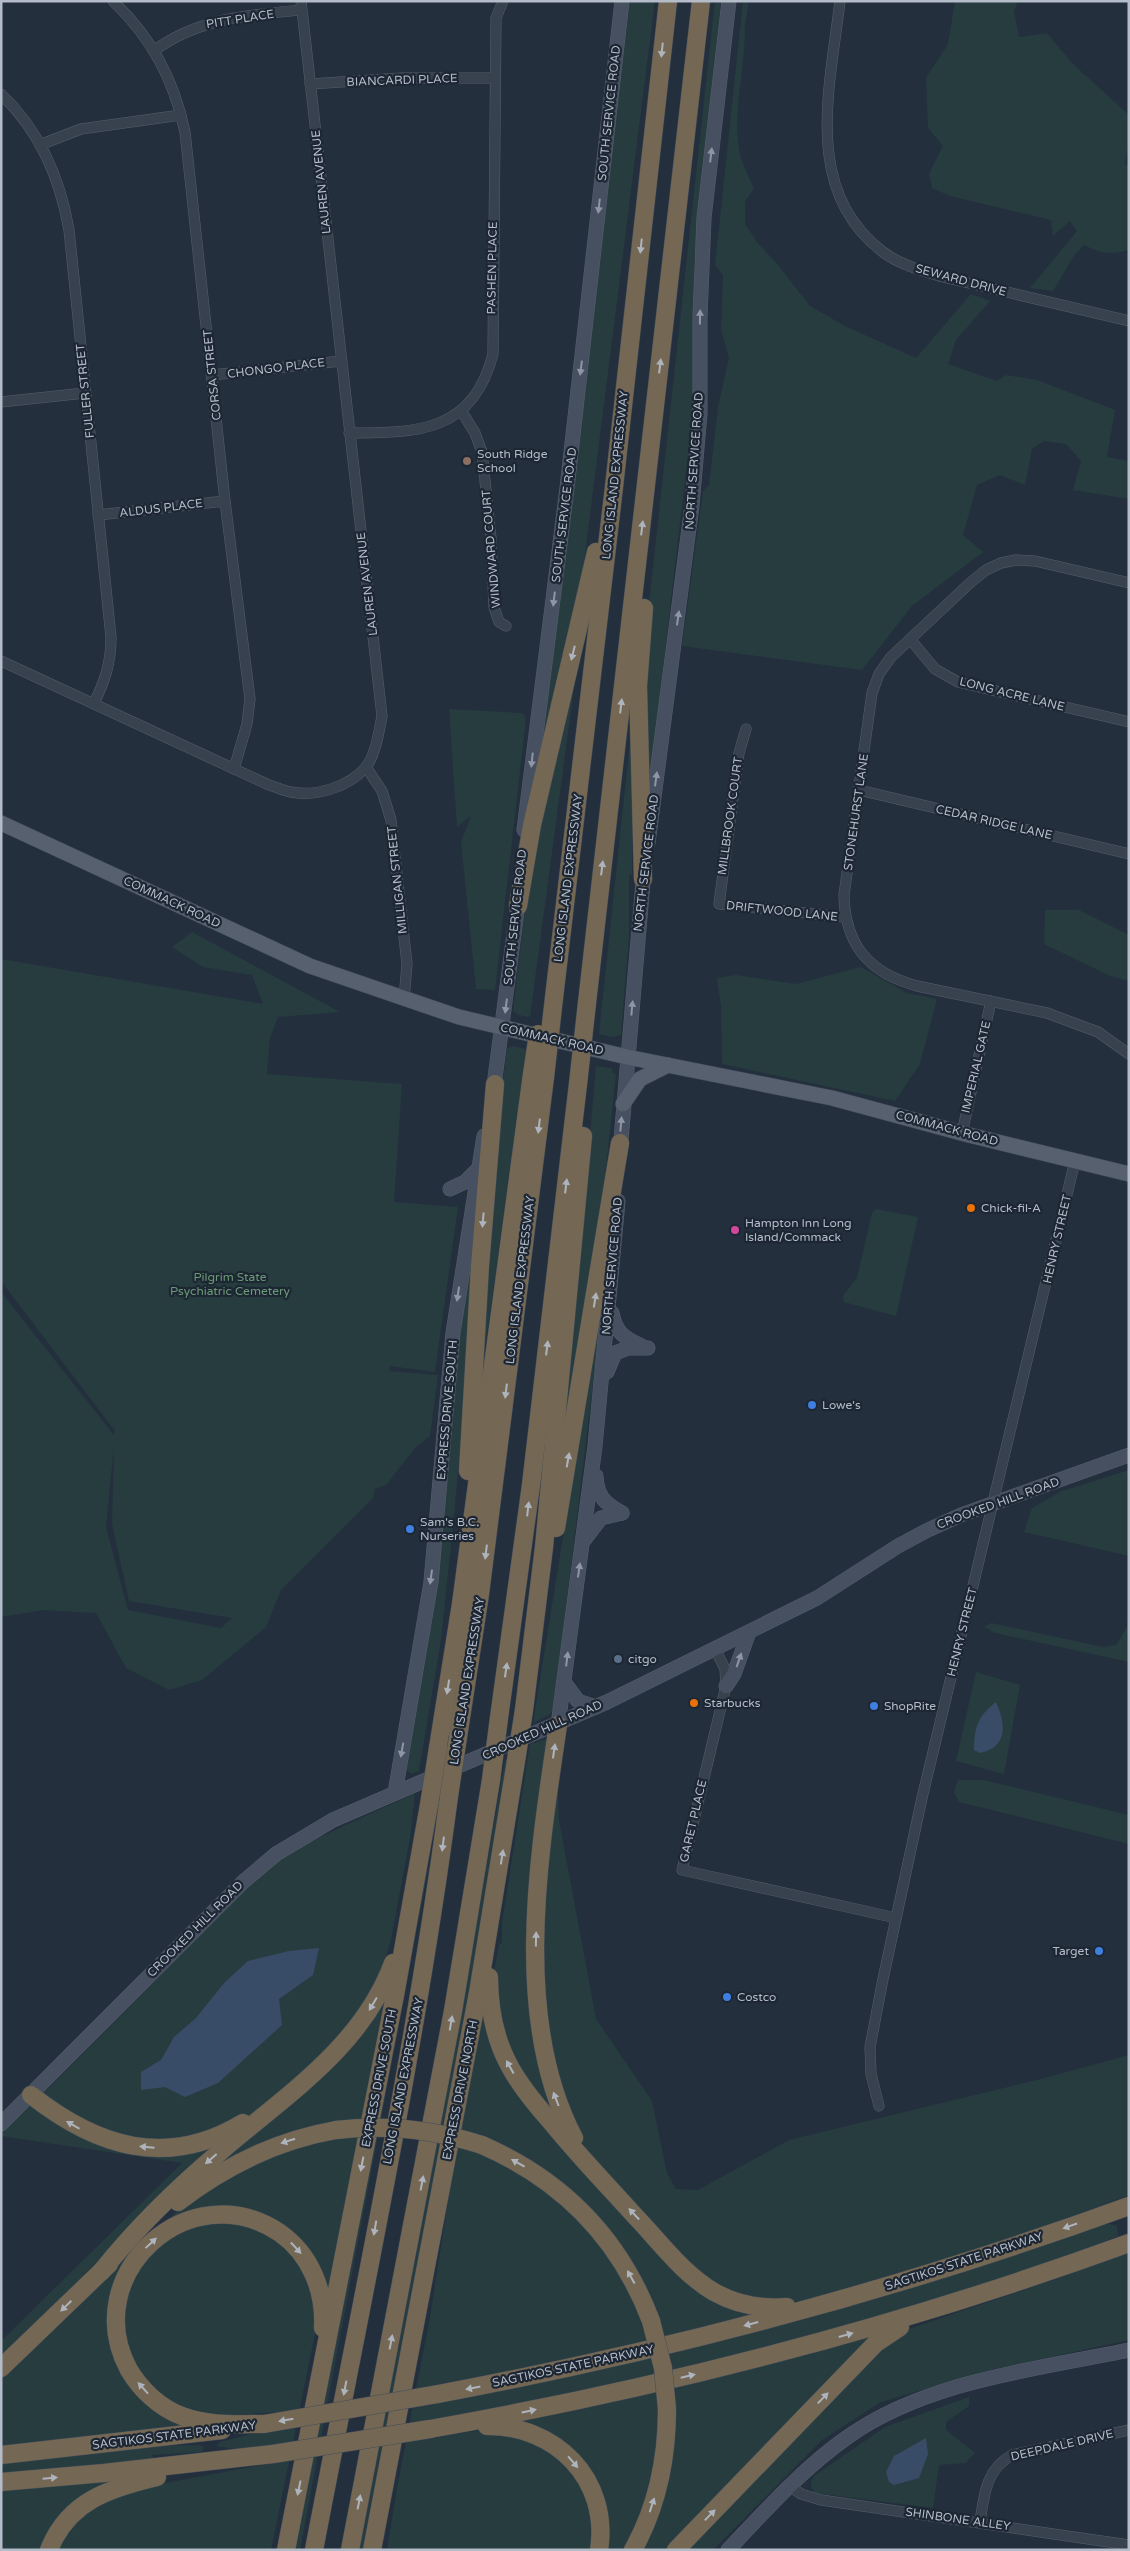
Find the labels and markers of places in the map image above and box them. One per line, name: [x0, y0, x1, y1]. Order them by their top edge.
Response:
place label: South Ridge School: [477, 447, 548, 475]
marker: South Ridge School: [461, 455, 473, 467]
place label: Chick-fil-A: [981, 1201, 1041, 1215]
marker: Chick-fil-A: [965, 1202, 977, 1214]
place label: Hampton Inn Long Island/Commack: [745, 1216, 852, 1244]
marker: Hampton Inn Long Island/Commack: [729, 1224, 741, 1236]
place label: Lowe's: [822, 1398, 861, 1412]
marker: Lowe's: [806, 1399, 818, 1411]
place label: Sam's B.C. Nurseries: [420, 1515, 479, 1543]
marker: Sam's B.C. Nurseries: [404, 1523, 416, 1535]
place label: citgo: [628, 1652, 657, 1666]
marker: citgo: [612, 1653, 624, 1665]
place label: Starbucks: [704, 1696, 761, 1710]
marker: Starbucks: [688, 1697, 700, 1709]
place label: ShopRite: [884, 1699, 936, 1713]
marker: ShopRite: [868, 1700, 880, 1712]
place label: Target: [1053, 1944, 1089, 1958]
marker: Target: [1093, 1945, 1105, 1957]
place label: Costco: [737, 1990, 776, 2004]
marker: Costco: [721, 1991, 733, 2003]

